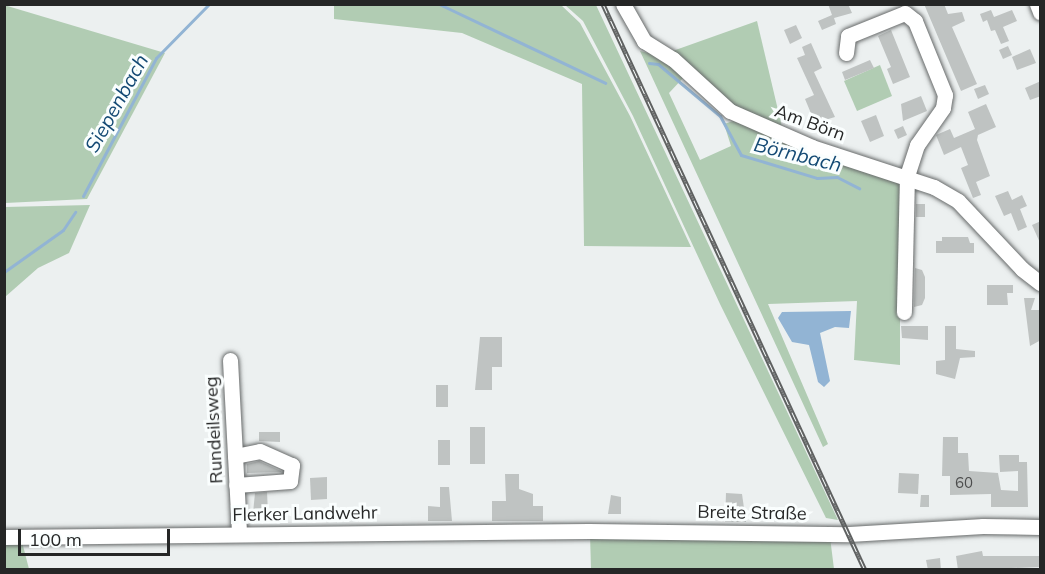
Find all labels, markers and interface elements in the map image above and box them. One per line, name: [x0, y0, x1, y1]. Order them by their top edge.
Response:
water label: Siepenbach: [79, 50, 153, 156]
street label: Am Börn: [772, 100, 848, 146]
water label: Börnbach: [752, 132, 844, 176]
street label: Rundeilsweg: [200, 376, 228, 484]
house number: 60: [955, 474, 973, 492]
street label: Breite Straße: [697, 501, 807, 525]
street label: Flerker Landwehr: [232, 502, 378, 526]
scale bar: [21, 517, 172, 555]
text: 100 m: [29, 528, 82, 551]

